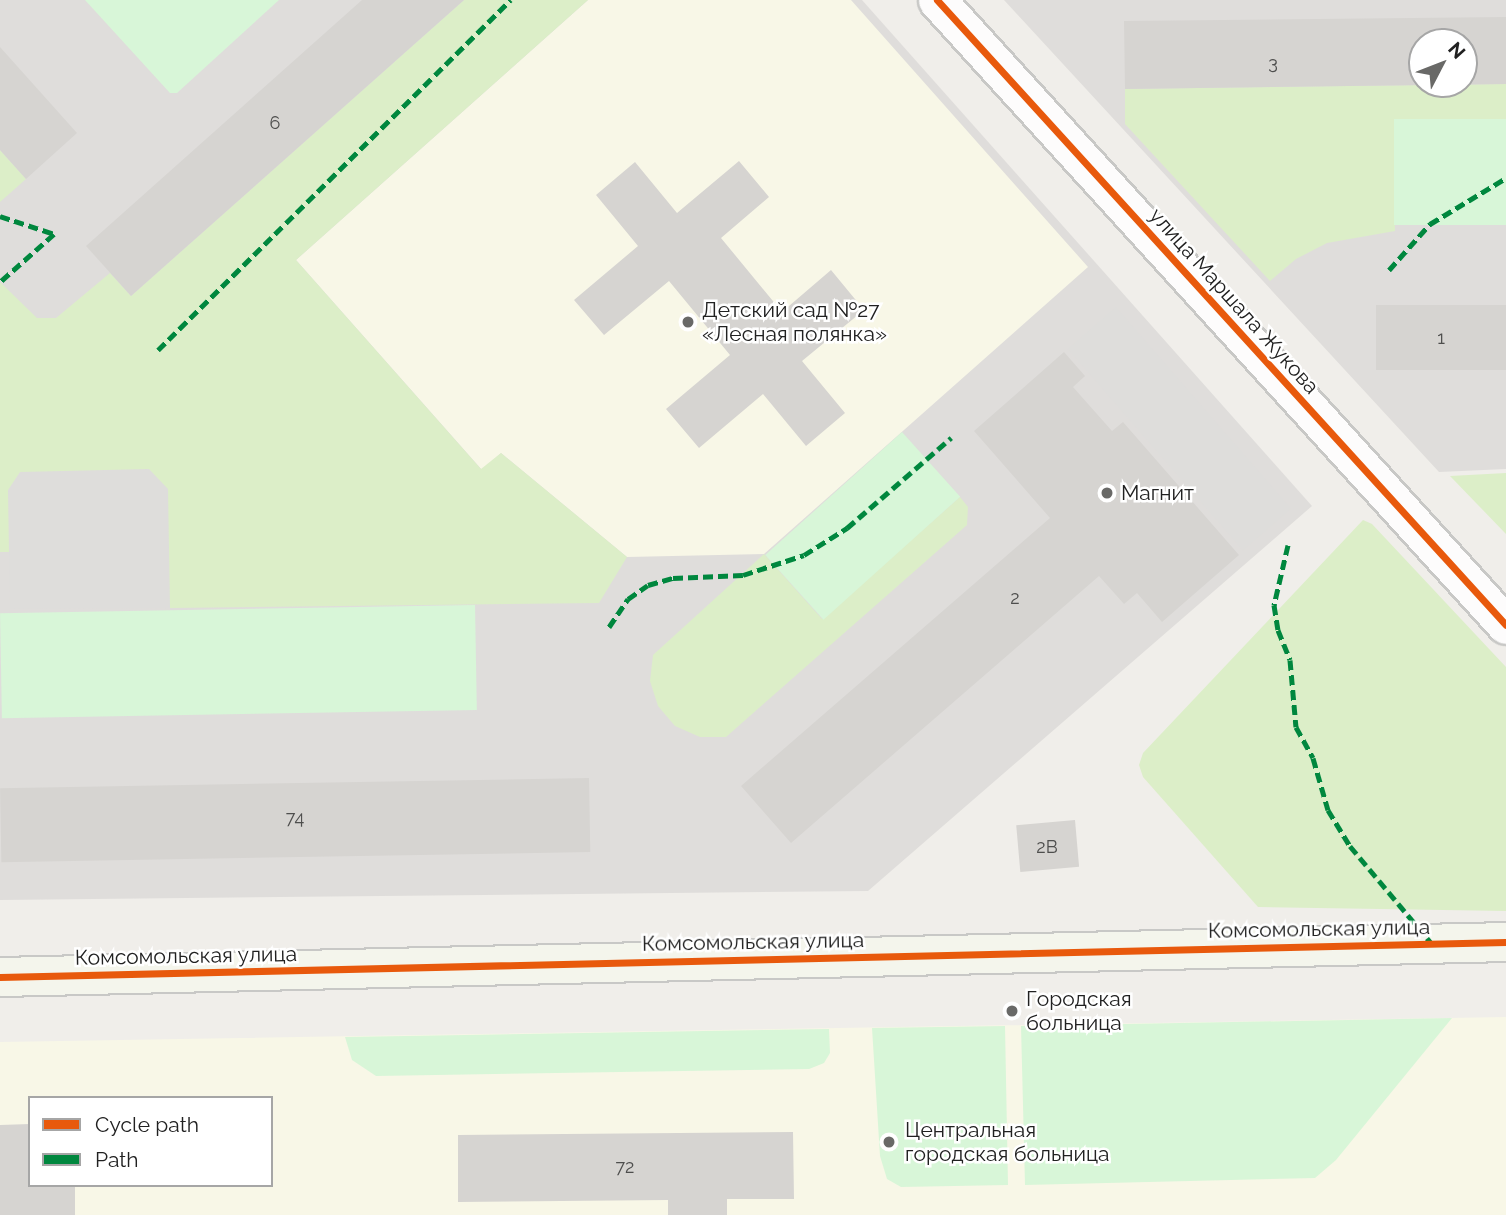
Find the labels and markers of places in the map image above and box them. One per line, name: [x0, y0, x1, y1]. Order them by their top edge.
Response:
place label: Детский сад №27 «Лесная полянка»: [702, 297, 887, 347]
marker: Детский сад №27 «Лесная полянка»: [680, 314, 696, 330]
place label: Магнит: [1121, 480, 1194, 506]
marker: Магнит: [1099, 485, 1115, 501]
place label: Городская больница: [1026, 986, 1132, 1036]
marker: Городская больница: [1004, 1003, 1020, 1019]
place label: Центральная городская больница: [905, 1117, 1109, 1167]
marker: Центральная городская больница: [879, 1132, 899, 1152]

